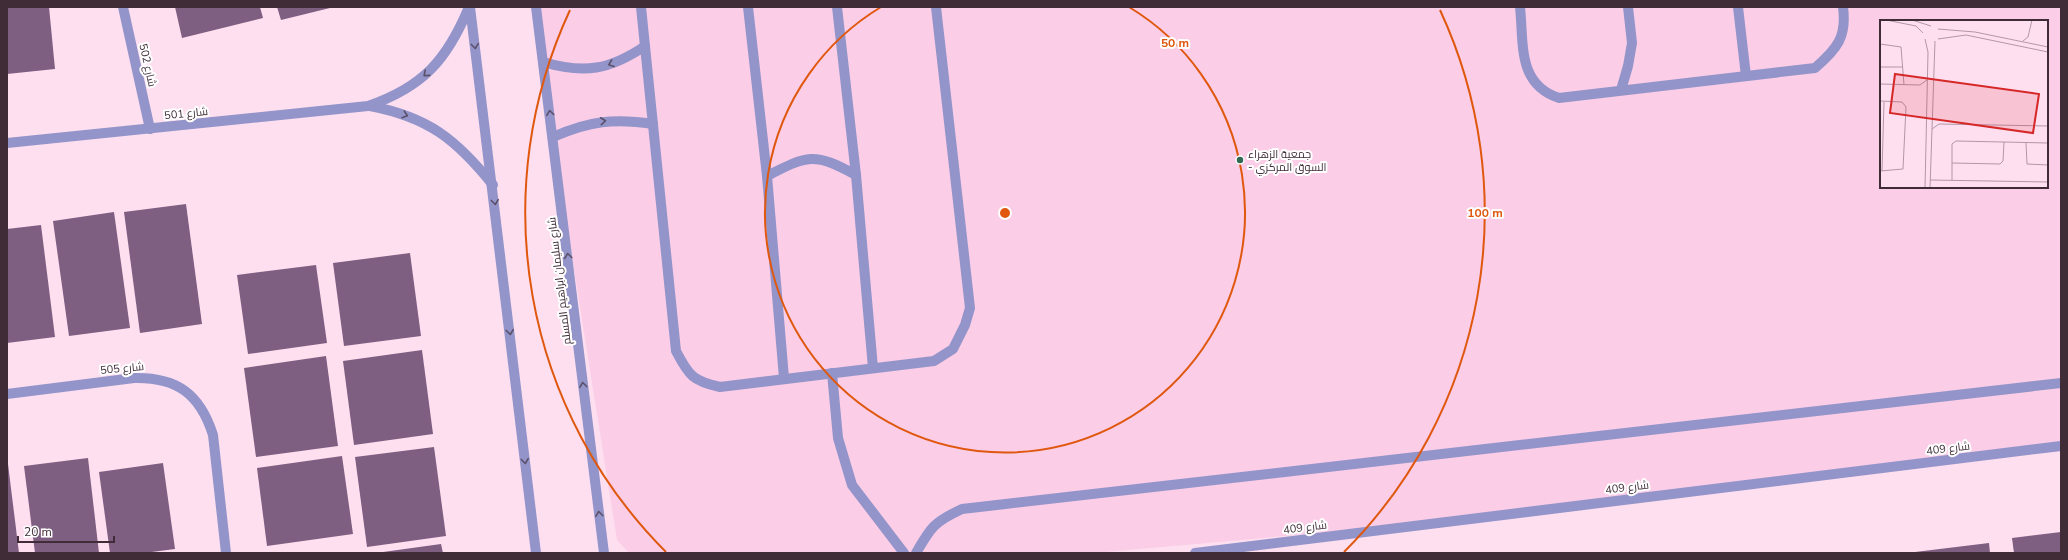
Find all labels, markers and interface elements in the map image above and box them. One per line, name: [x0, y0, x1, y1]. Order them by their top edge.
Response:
inset map: [1880, 20, 2048, 188]
text: 50 m: [1161, 35, 1189, 51]
street label: شارع 502: [135, 42, 160, 88]
one-way arrow: [470, 43, 479, 49]
one-way arrow: [608, 60, 615, 68]
one-way arrow: [423, 70, 431, 77]
street label: شارع 501: [163, 104, 209, 123]
one-way arrow: [402, 110, 409, 119]
one-way arrow: [546, 110, 555, 116]
one-way arrow: [600, 117, 606, 126]
place label: جمعية الزهراء - السوق المركزي: [1248, 147, 1326, 176]
marker: جمعية الزهراء - السوق المركزي: [1235, 155, 1245, 165]
one-way arrow: [490, 199, 499, 205]
text: 100 m: [1467, 205, 1503, 221]
centre of rings: [998, 206, 1012, 220]
street label: شارع سليمان ابراهيم المسلم: [544, 216, 575, 346]
one-way arrow: [564, 253, 573, 259]
one-way arrow: [505, 329, 514, 335]
street label: شارع 505: [99, 359, 145, 378]
one-way arrow: [579, 382, 588, 388]
street label: شارع 409: [1925, 438, 1971, 459]
one-way arrow: [520, 458, 529, 464]
street label: شارع 409: [1604, 477, 1650, 498]
one-way arrow: [595, 511, 604, 517]
street label: شارع 409: [1282, 517, 1328, 538]
scale bar: [18, 518, 114, 544]
text: 20 m: [24, 524, 52, 540]

